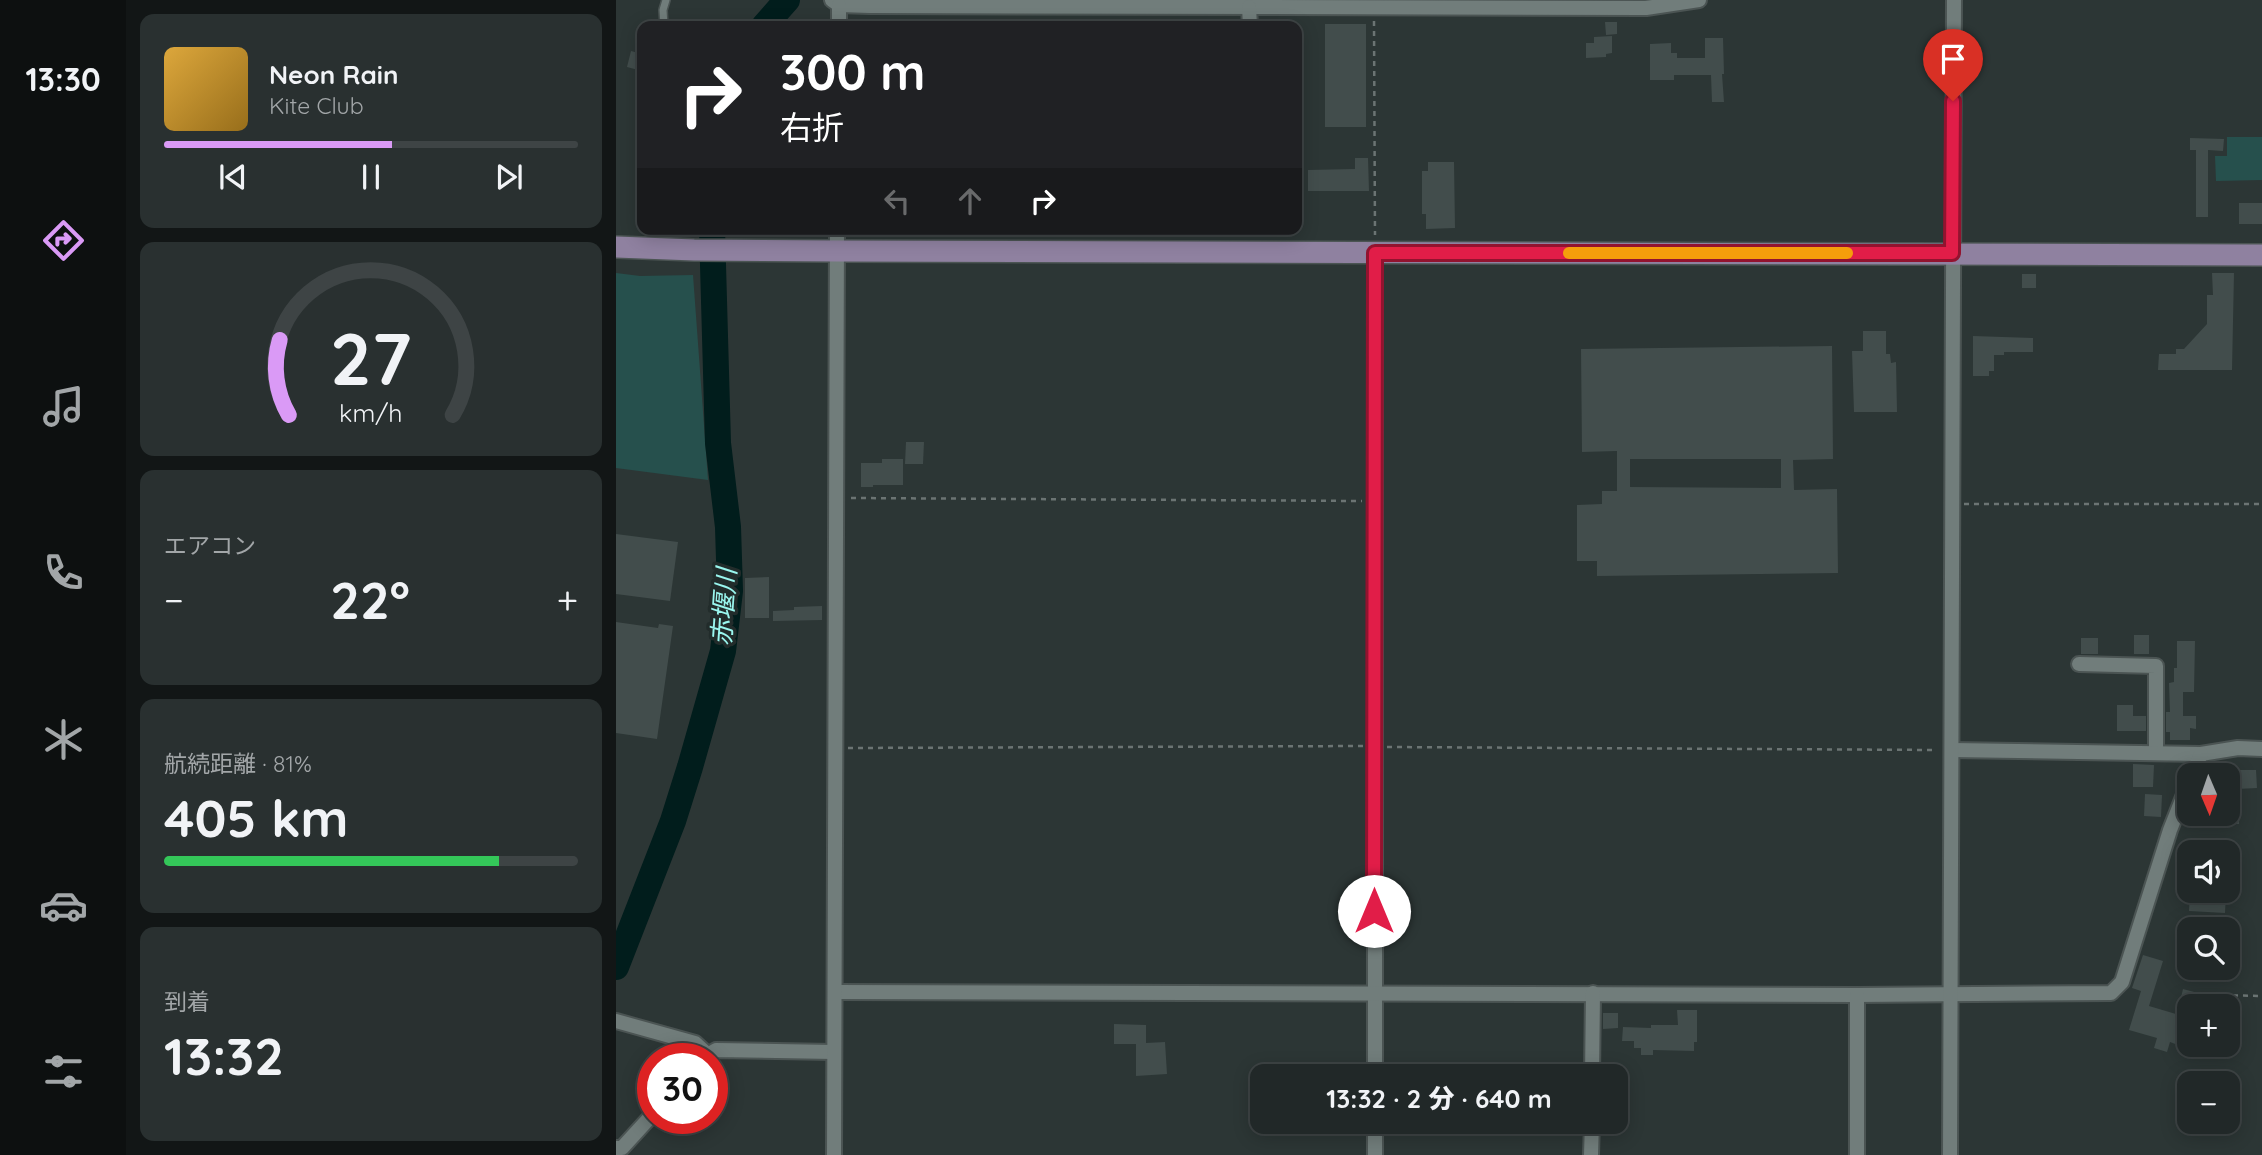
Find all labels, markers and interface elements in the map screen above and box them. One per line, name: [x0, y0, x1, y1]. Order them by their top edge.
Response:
pin: [1923, 29, 1983, 101]
icon: arrive: [1934, 40, 1972, 78]
text: 300 m: [780, 41, 925, 102]
icon: right: [665, 49, 756, 140]
text: Neon Rain: [269, 58, 398, 91]
text: 13:30: [25, 59, 101, 99]
text: Kite Club: [269, 91, 364, 120]
text: 右折: [780, 107, 844, 147]
icon: previous: [214, 158, 252, 196]
icon: pause: [352, 158, 390, 196]
icon: next: [490, 158, 528, 196]
icon: left: [878, 182, 916, 220]
icon: ahead: [951, 182, 989, 220]
icon: right: [1024, 182, 1062, 220]
icon: directions: [39, 216, 88, 265]
text: 27: [330, 313, 412, 404]
icon: music: [39, 382, 88, 431]
text: km/h: [339, 397, 403, 428]
text: エアコン: [164, 531, 256, 560]
icon: phone: [39, 548, 88, 597]
water label: 赤堰川: [704, 564, 743, 647]
text: 22°: [330, 567, 410, 632]
text: −: [164, 576, 184, 624]
text: +: [557, 576, 578, 624]
icon: climate: [39, 715, 88, 764]
text: 航続距離 · 81%: [164, 749, 312, 778]
north arrow: [2177, 763, 2240, 826]
map controls: [2177, 763, 2240, 1134]
text: 405 km: [164, 785, 349, 850]
button: sound: [2177, 840, 2240, 903]
position arrow: [1337, 874, 1411, 948]
icon: car: [39, 881, 88, 930]
button: search: [2177, 917, 2240, 980]
text: 到着: [164, 987, 210, 1016]
button: +: [2177, 994, 2240, 1057]
text: 13:32: [164, 1023, 284, 1088]
speed limit sign: 30: [637, 1043, 728, 1134]
icon: filters: [39, 1047, 88, 1096]
button: −: [2177, 1071, 2240, 1134]
text: 13:32 · 2 分 · 640 m: [1326, 1082, 1552, 1115]

